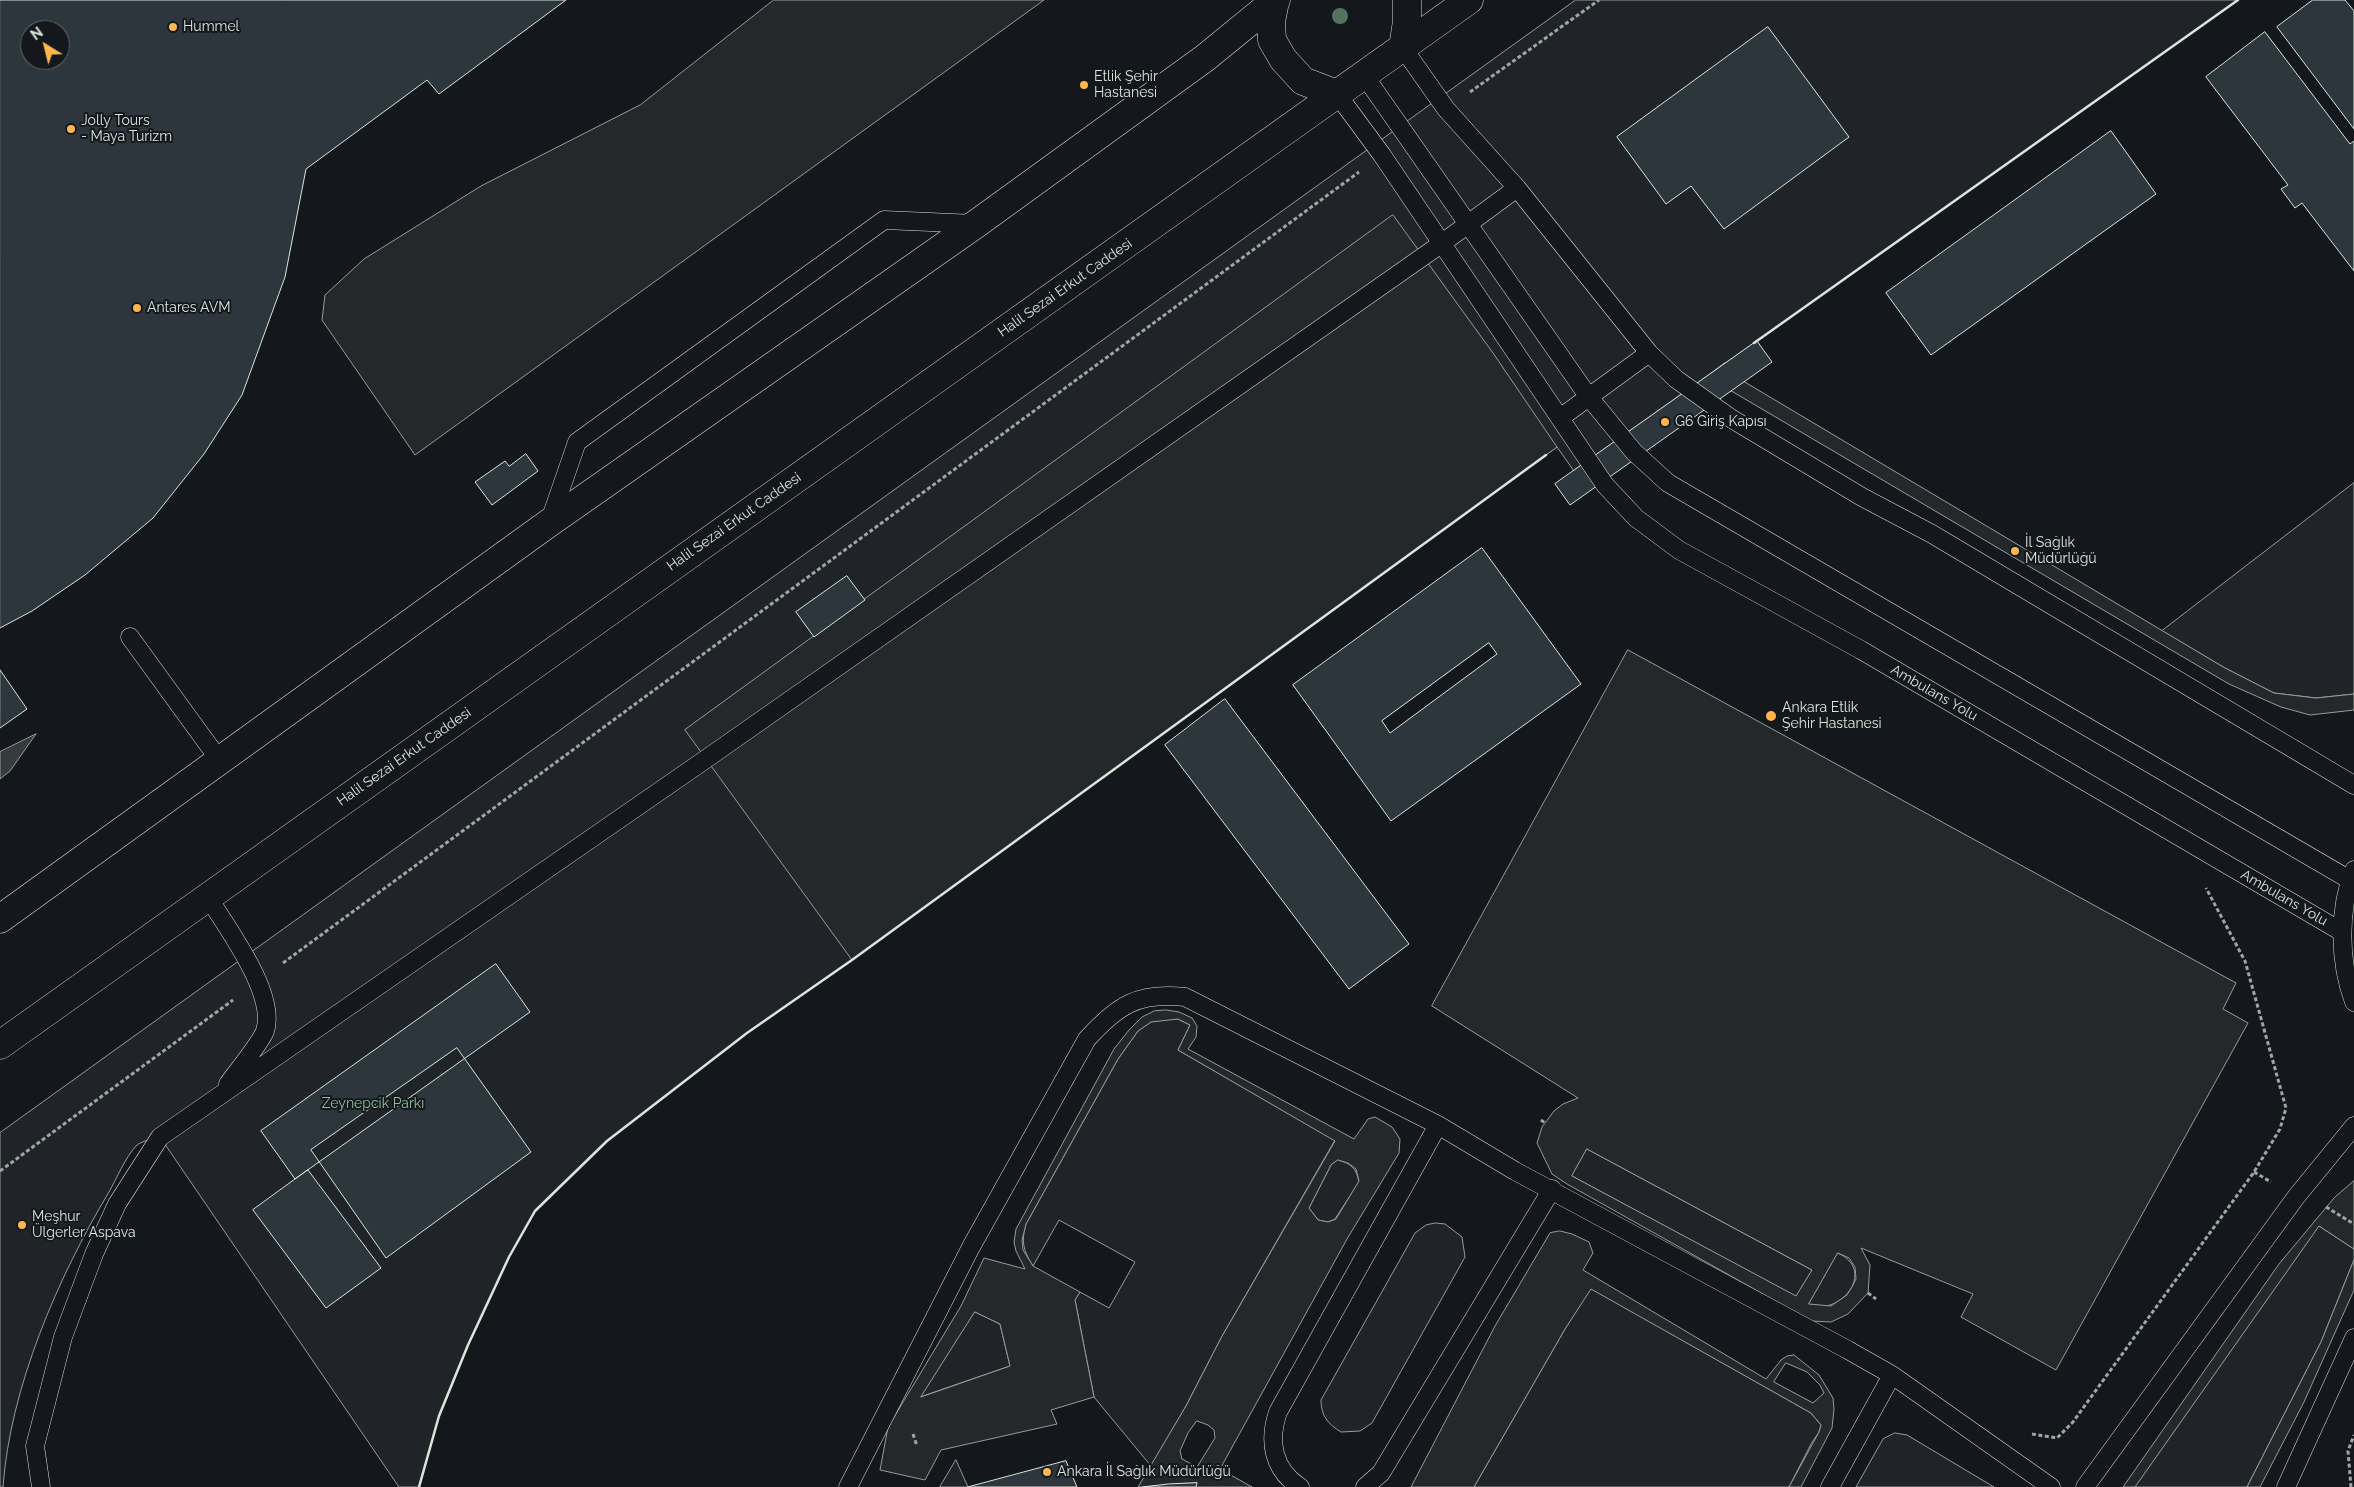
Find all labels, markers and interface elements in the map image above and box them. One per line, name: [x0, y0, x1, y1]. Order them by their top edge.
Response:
place label: Hummel: [183, 19, 239, 35]
north arrow: [20, 20, 70, 70]
marker: Hummel: [167, 21, 179, 33]
text: N: [28, 24, 46, 43]
place label: Etlik Şehir Hastanesi: [1094, 69, 1158, 102]
marker: Etlik Şehir Hastanesi: [1078, 79, 1090, 91]
place label: Jolly Tours - Maya Turizm: [81, 113, 172, 146]
marker: Jolly Tours - Maya Turizm: [65, 123, 77, 135]
street label: Halil Sezai Erkut Caddesi: [995, 235, 1135, 341]
place label: Antares AVM: [147, 300, 231, 316]
marker: Antares AVM: [131, 302, 143, 314]
place label: G6 Giriş Kapısı: [1675, 414, 1767, 430]
marker: G6 Giriş Kapısı: [1659, 416, 1671, 428]
street label: Halil Sezai Erkut Caddesi: [664, 469, 804, 575]
place label: İl Sağlık Müdürlüğü: [2025, 535, 2097, 568]
marker: İl Sağlık Müdürlüğü: [2009, 545, 2021, 557]
street label: Ambulans Yolu: [1888, 661, 1980, 725]
place label: Ankara Etlik Şehir Hastanesi: [1782, 700, 1882, 732]
street label: Halil Sezai Erkut Caddesi: [334, 704, 474, 810]
marker: Ankara Etlik Şehir Hastanesi: [1764, 709, 1778, 723]
street label: Ambulans Yolu: [2238, 866, 2330, 930]
park label: Zeynepcik Parkı: [322, 1096, 424, 1112]
place label: Meşhur Ülgerler Aspava: [32, 1209, 136, 1242]
marker: Meşhur Ülgerler Aspava: [16, 1219, 28, 1231]
place label: Ankara İl Sağlık Müdürlüğü: [1057, 1464, 1231, 1480]
marker: Ankara İl Sağlık Müdürlüğü: [1041, 1466, 1053, 1478]

